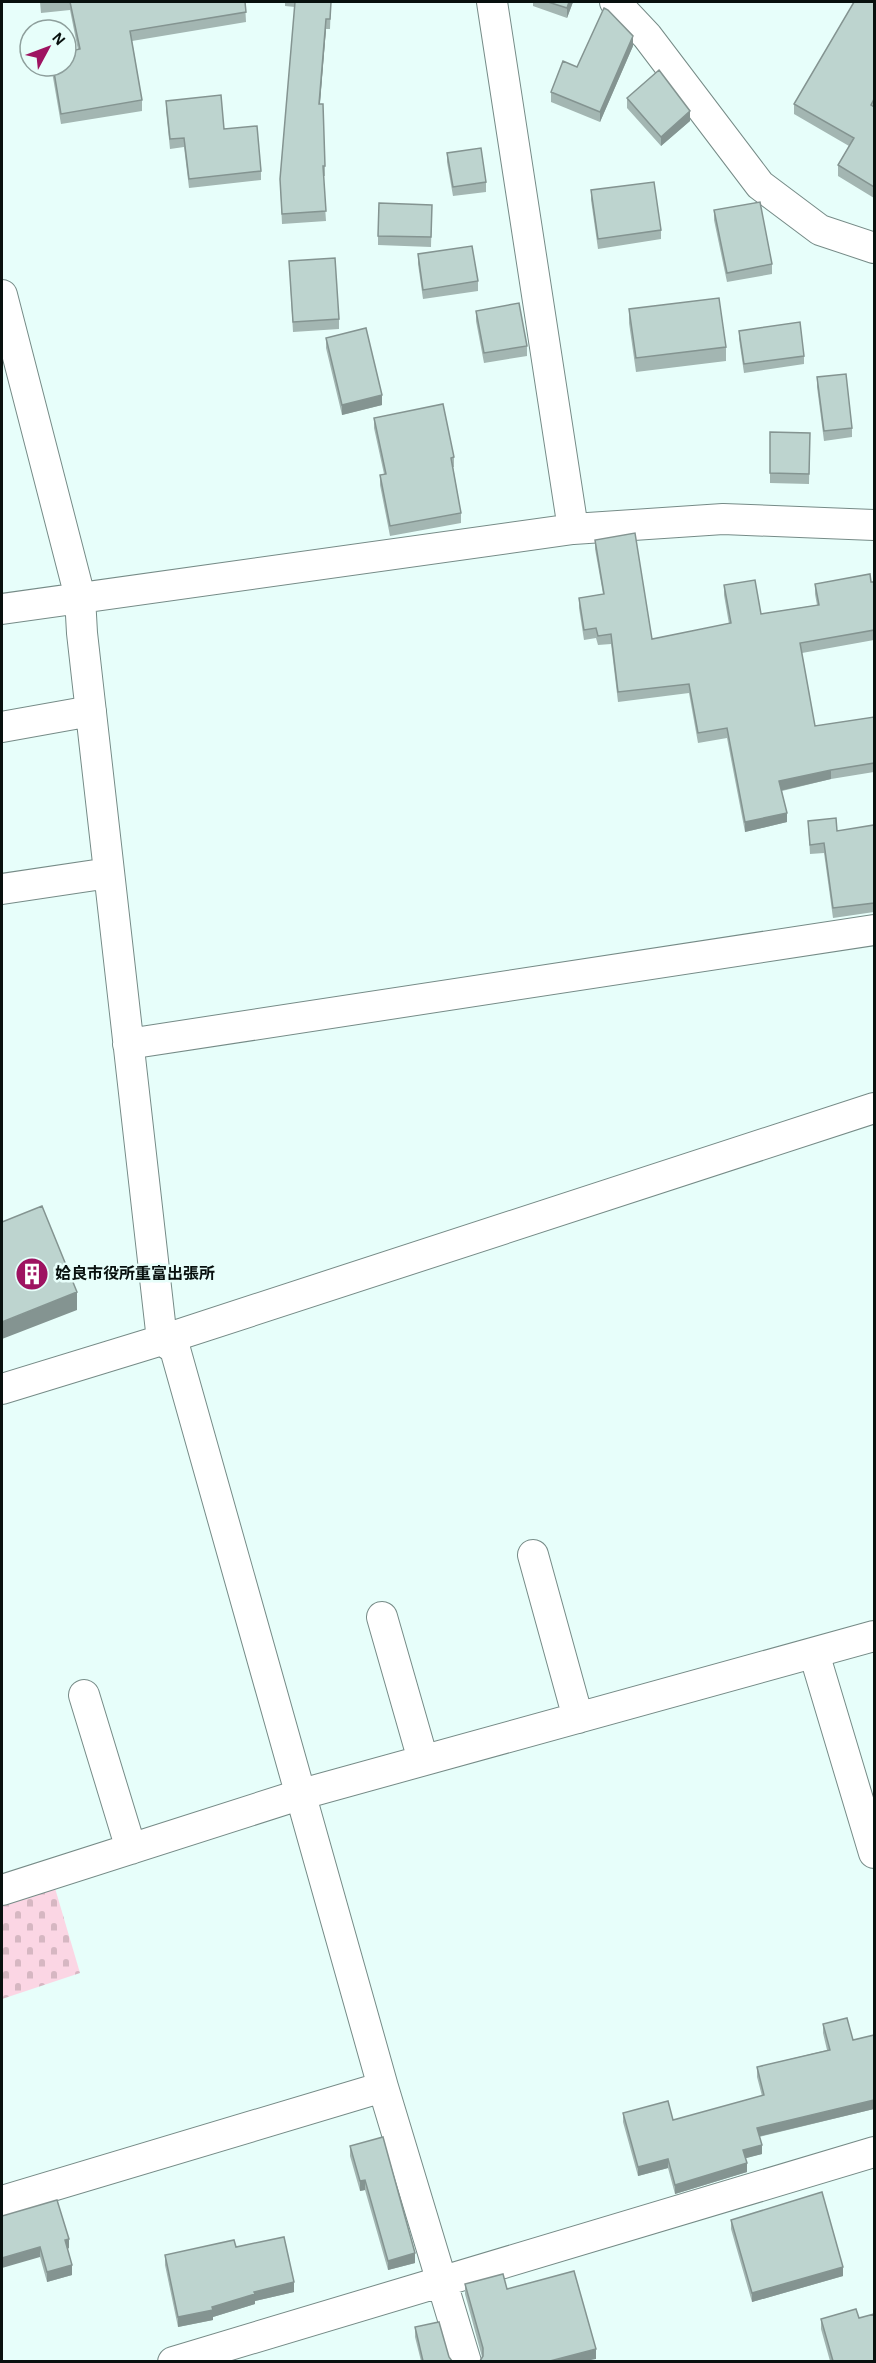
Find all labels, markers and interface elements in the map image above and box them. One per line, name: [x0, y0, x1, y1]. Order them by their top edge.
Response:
north arrow: [18, 18, 78, 78]
text: N: [49, 29, 68, 48]
building icon: 姶良市役所重富出張所: [14, 1256, 50, 1292]
place label: 姶良市役所重富出張所: [55, 1265, 215, 1282]

